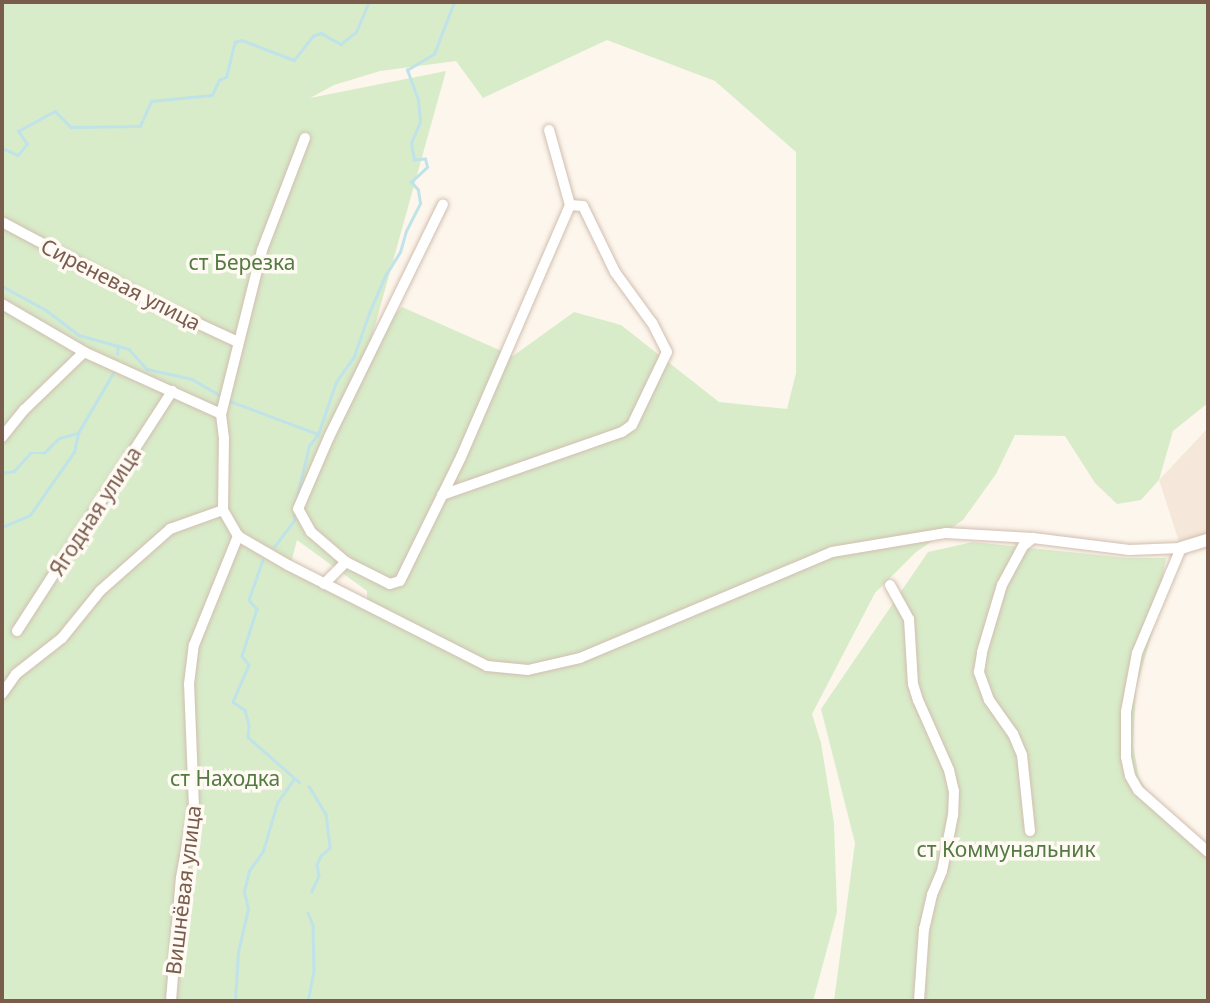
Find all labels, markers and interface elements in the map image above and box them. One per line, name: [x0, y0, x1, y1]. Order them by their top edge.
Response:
street label: Сиреневая улица: [37, 233, 205, 335]
park label: ст Березка: [188, 249, 296, 275]
street label: Ягодная улица: [44, 442, 146, 580]
park label: ст Находка: [170, 765, 280, 791]
street label: Вишнёвая улица: [160, 804, 206, 976]
park label: ст Коммунальник: [916, 836, 1096, 862]

